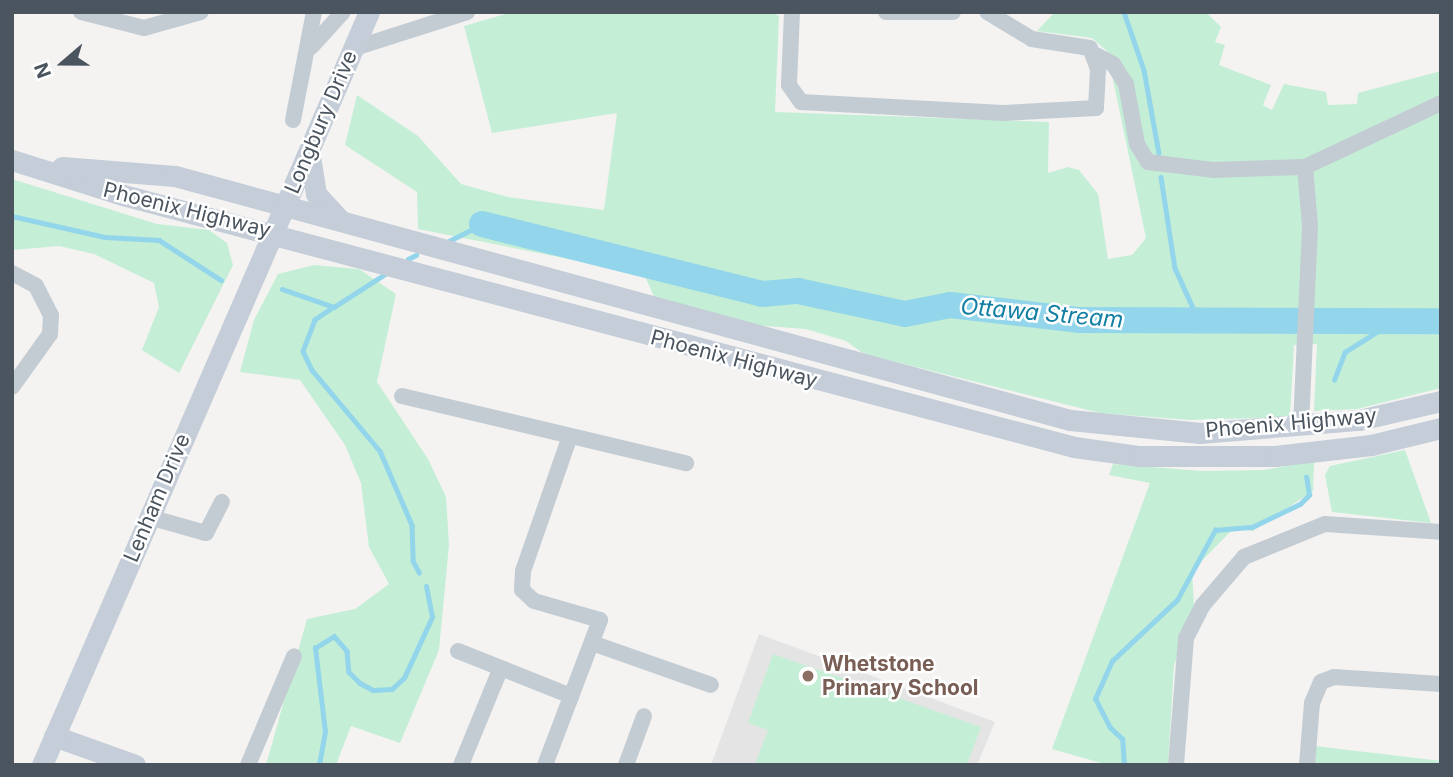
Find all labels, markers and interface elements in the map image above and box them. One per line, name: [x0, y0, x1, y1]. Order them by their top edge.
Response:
north arrow: [28, 28, 98, 98]
street label: Longbury Drive: [279, 47, 363, 197]
text: N: [30, 60, 56, 81]
street label: Phoenix Highway: [101, 177, 273, 243]
water label: Ottawa Stream: [960, 292, 1124, 334]
street label: Phoenix Highway: [648, 325, 820, 393]
street label: Phoenix Highway: [1204, 403, 1378, 443]
street label: Lenham Drive: [119, 430, 195, 566]
place label: Whetstone Primary School: [822, 651, 978, 701]
marker: Whetstone Primary School: [800, 668, 816, 684]

